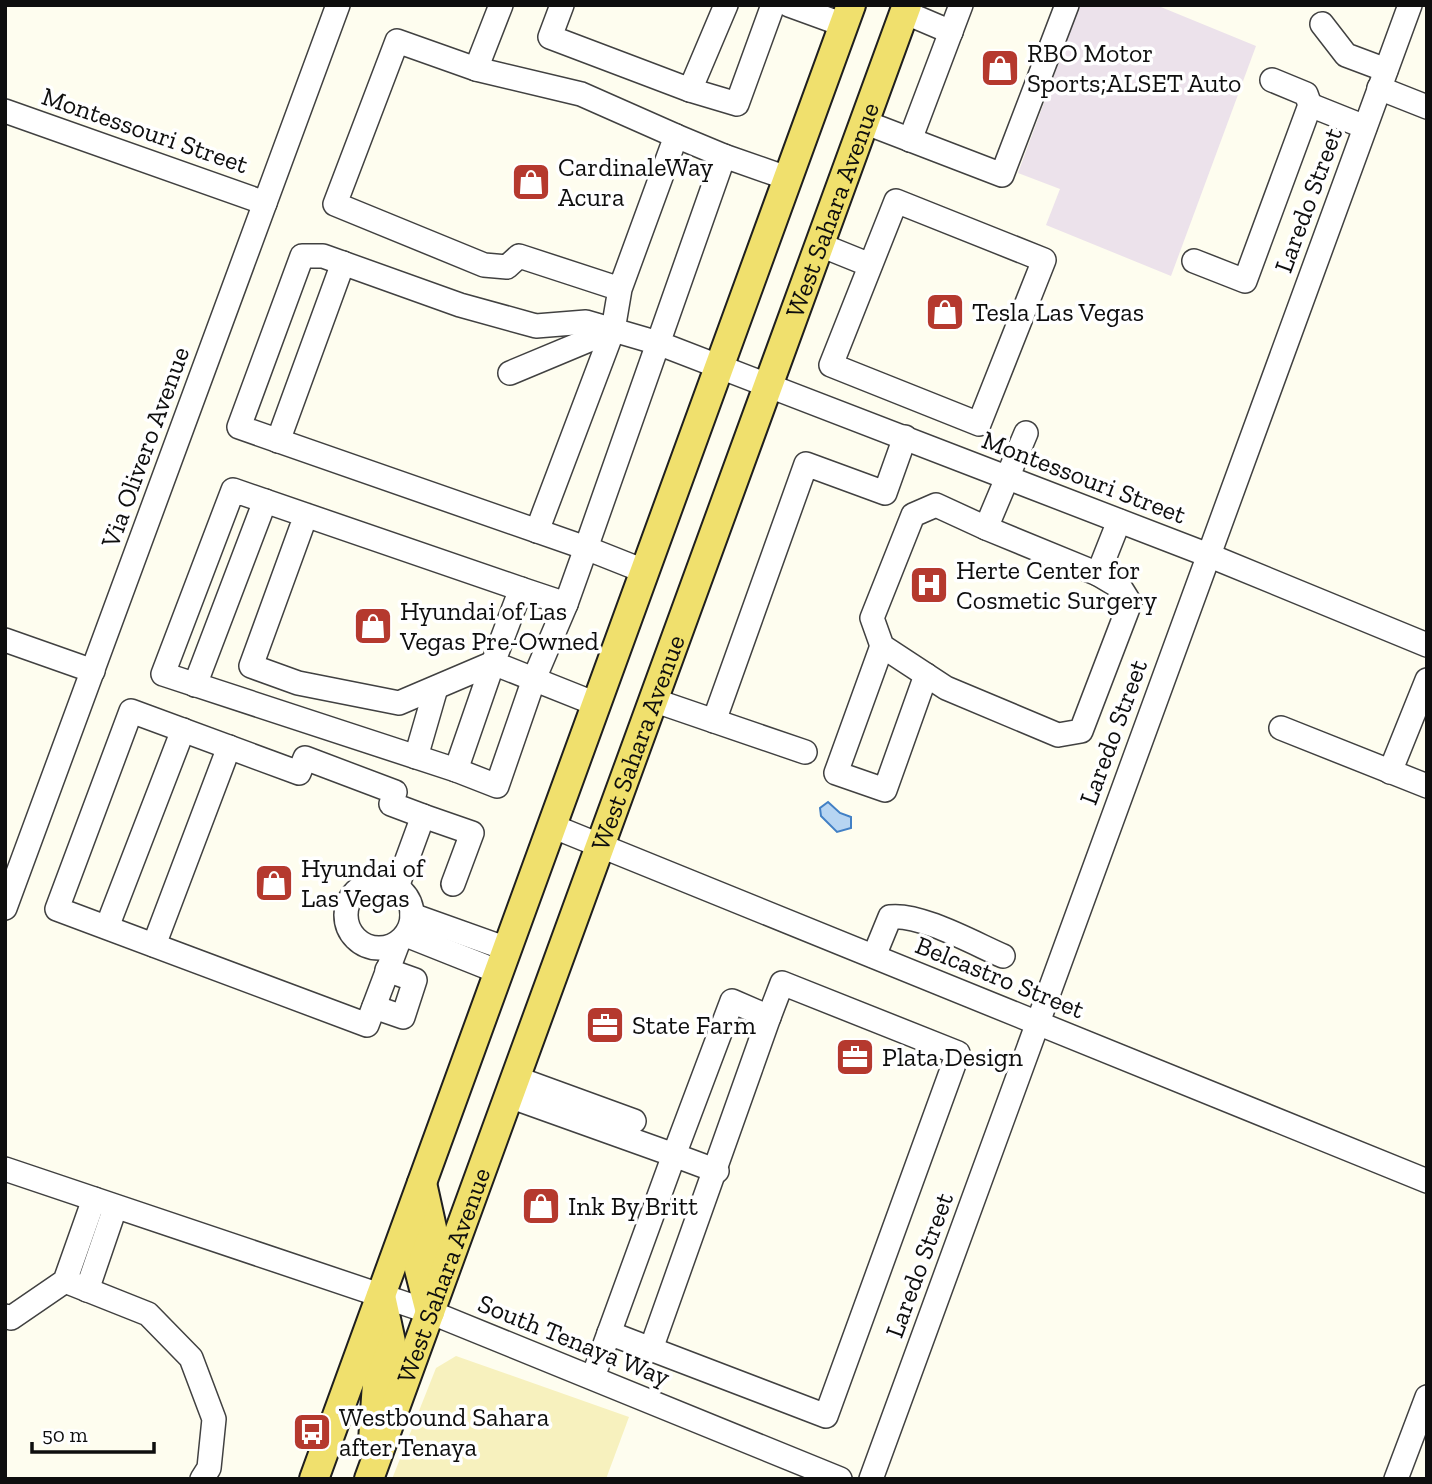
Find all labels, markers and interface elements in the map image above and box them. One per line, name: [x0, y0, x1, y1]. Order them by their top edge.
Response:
place label: RBO Motor Sports;ALSET Auto: [1027, 37, 1241, 99]
shop icon: RBO Motor Sports;ALSET Auto: [979, 47, 1021, 89]
street label: Montessouri Street: [38, 80, 253, 180]
street label: West Sahara Avenue: [778, 98, 886, 322]
street label: Laredo Street: [1267, 123, 1349, 277]
place label: CardinaleWay Acura: [558, 151, 714, 213]
shop icon: CardinaleWay Acura: [510, 161, 552, 203]
shop icon: Tesla Las Vegas: [924, 291, 966, 333]
place label: Tesla Las Vegas: [972, 296, 1144, 328]
street label: Via Olivero Avenue: [93, 342, 196, 553]
street label: Montessouri Street: [978, 423, 1191, 531]
place label: Herte Center for Cosmetic Surgery: [956, 554, 1158, 616]
hospital icon: Herte Center for Cosmetic Surgery: [908, 564, 950, 606]
place label: Hyundai of Las Vegas Pre-Owned: [399, 595, 599, 657]
shop icon: Hyundai of Las Vegas Pre-Owned: [352, 605, 394, 647]
street label: West Sahara Avenue: [584, 630, 692, 855]
street label: Laredo Street: [1072, 655, 1154, 809]
place label: Hyundai of Las Vegas: [301, 852, 426, 914]
shop icon: Hyundai of Las Vegas: [253, 862, 295, 904]
street label: Belcastro Street: [911, 929, 1089, 1026]
office icon: State Farm: [584, 1004, 626, 1046]
place label: State Farm: [632, 1009, 756, 1041]
office icon: Plata Design: [834, 1036, 876, 1078]
place label: Plata Design: [882, 1041, 1023, 1073]
street label: West Sahara Avenue: [389, 1163, 497, 1387]
shop icon: Ink By Britt: [520, 1185, 562, 1227]
street label: Laredo Street: [878, 1188, 960, 1342]
place label: Ink By Britt: [568, 1190, 698, 1222]
street label: South Tenaya Way: [473, 1287, 675, 1393]
place label: Westbound Sahara after Tenaya: [339, 1401, 550, 1463]
scale bar: [32, 1410, 154, 1454]
bus stop icon: Westbound Sahara after Tenaya: [291, 1411, 333, 1453]
text: 50 m: [42, 1422, 88, 1447]

